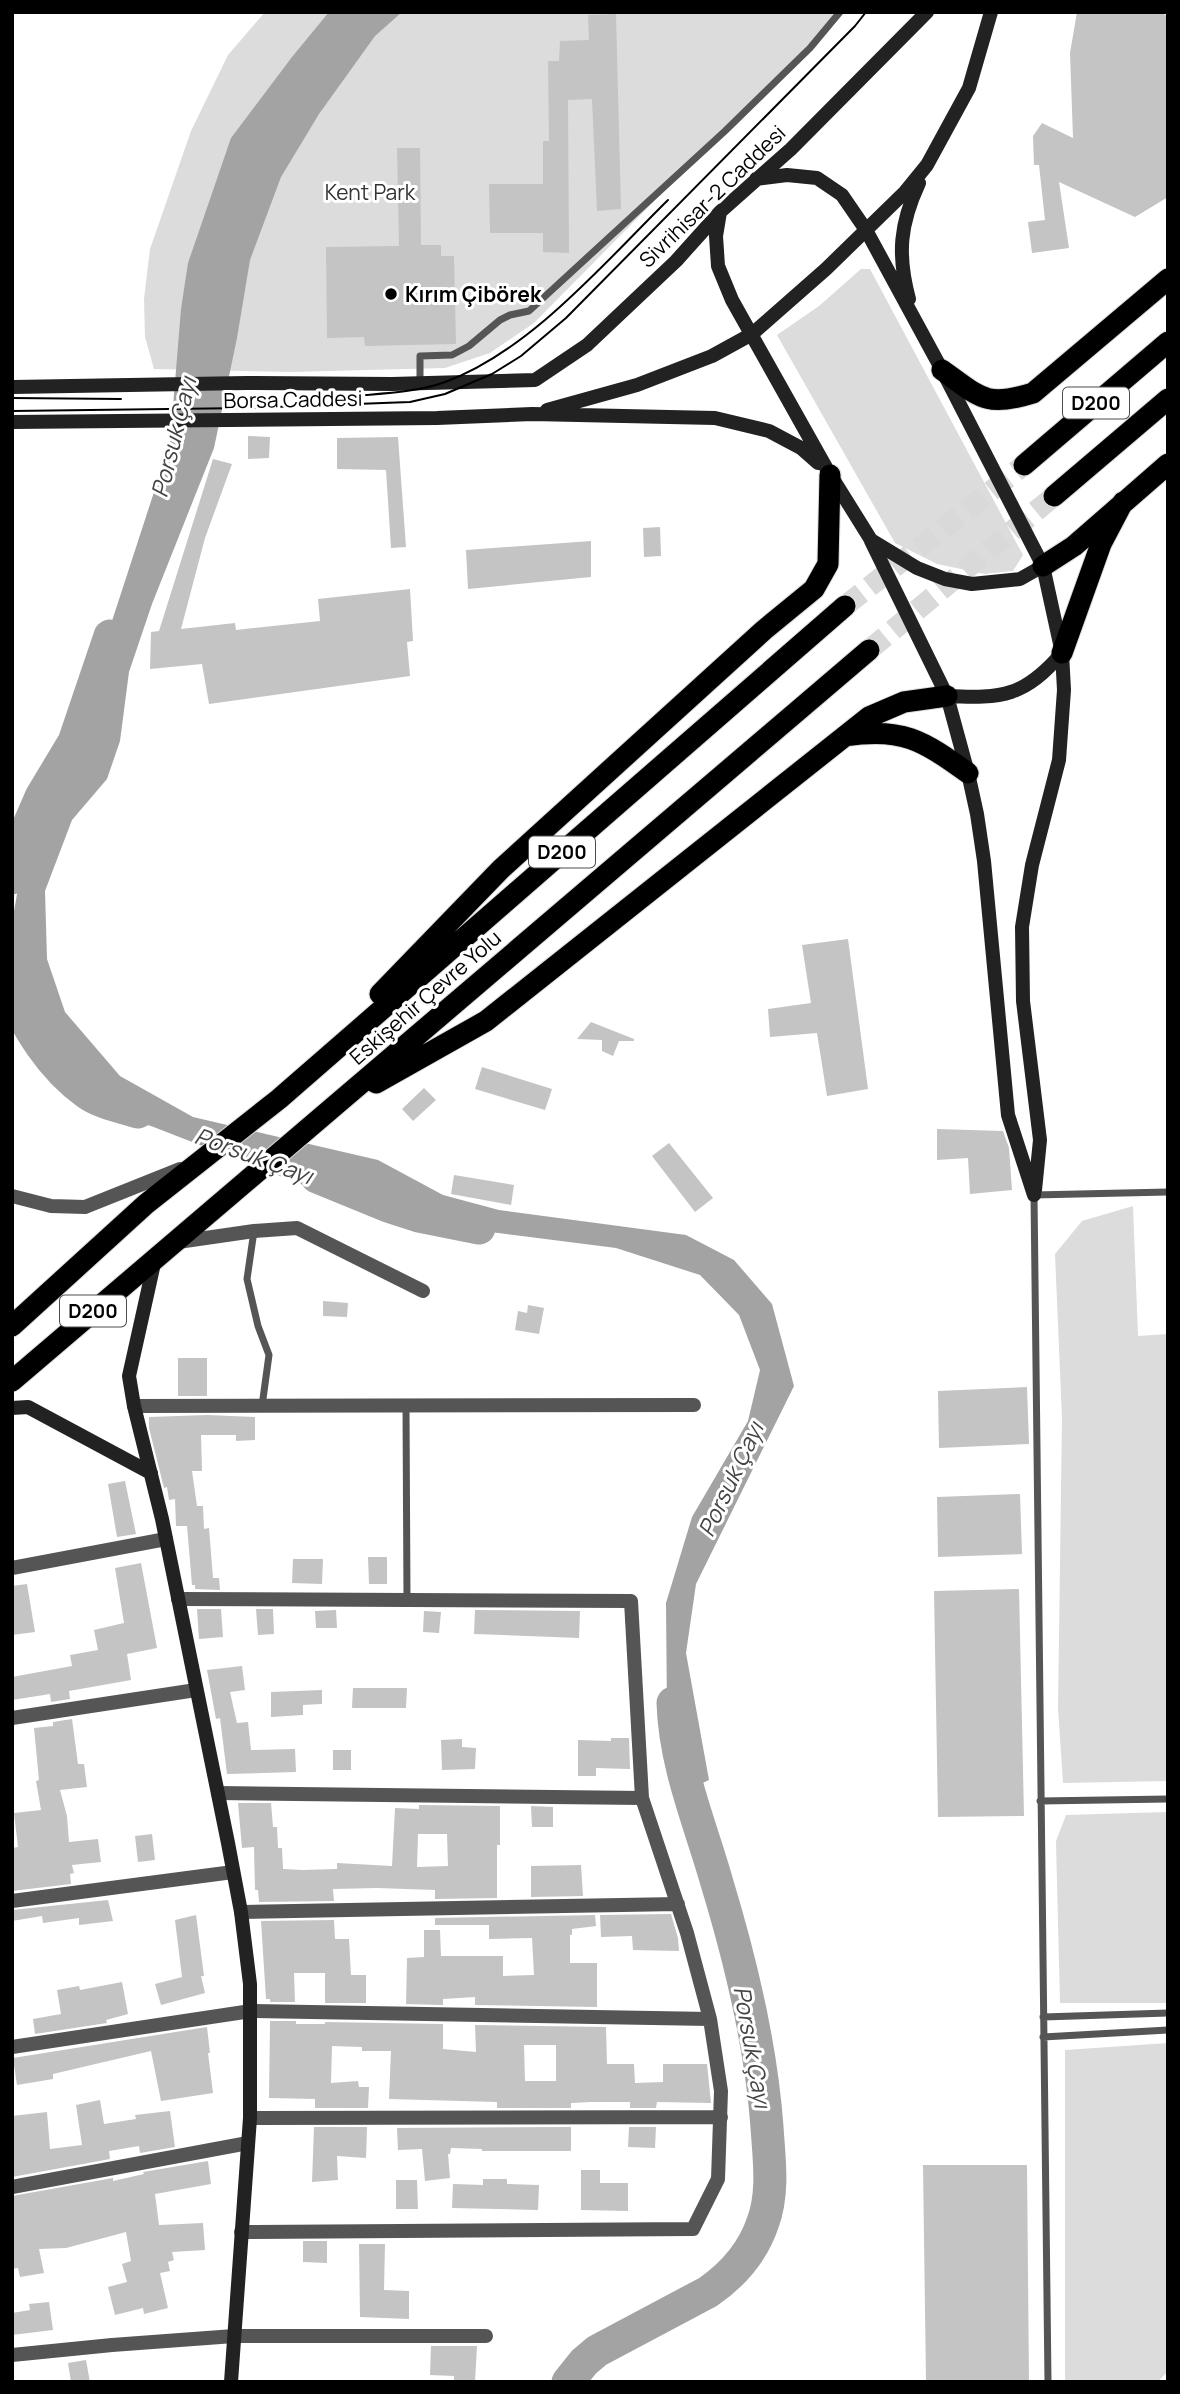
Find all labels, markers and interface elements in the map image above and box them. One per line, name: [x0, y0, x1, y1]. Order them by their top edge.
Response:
street label: Sivrihisar-2 Caddesi: [633, 119, 791, 273]
park label: Kent Park: [325, 178, 416, 206]
place label: Kırım Çibörek: [405, 280, 542, 308]
marker: Kırım Çibörek: [383, 286, 399, 302]
water label: Porsuk Çayı: [143, 372, 204, 501]
street label: Borsa Caddesi: [223, 384, 363, 414]
road number: D200: [1063, 388, 1129, 418]
road number: D200: [529, 836, 595, 867]
street label: Eskişehir Çevre Yolu: [343, 923, 507, 1071]
water label: Porsuk Çayı: [191, 1119, 319, 1192]
road number: D200: [60, 1296, 126, 1326]
water label: Porsuk Çayı: [689, 1415, 771, 1542]
water label: Porsuk Çayı: [727, 1984, 780, 2112]

